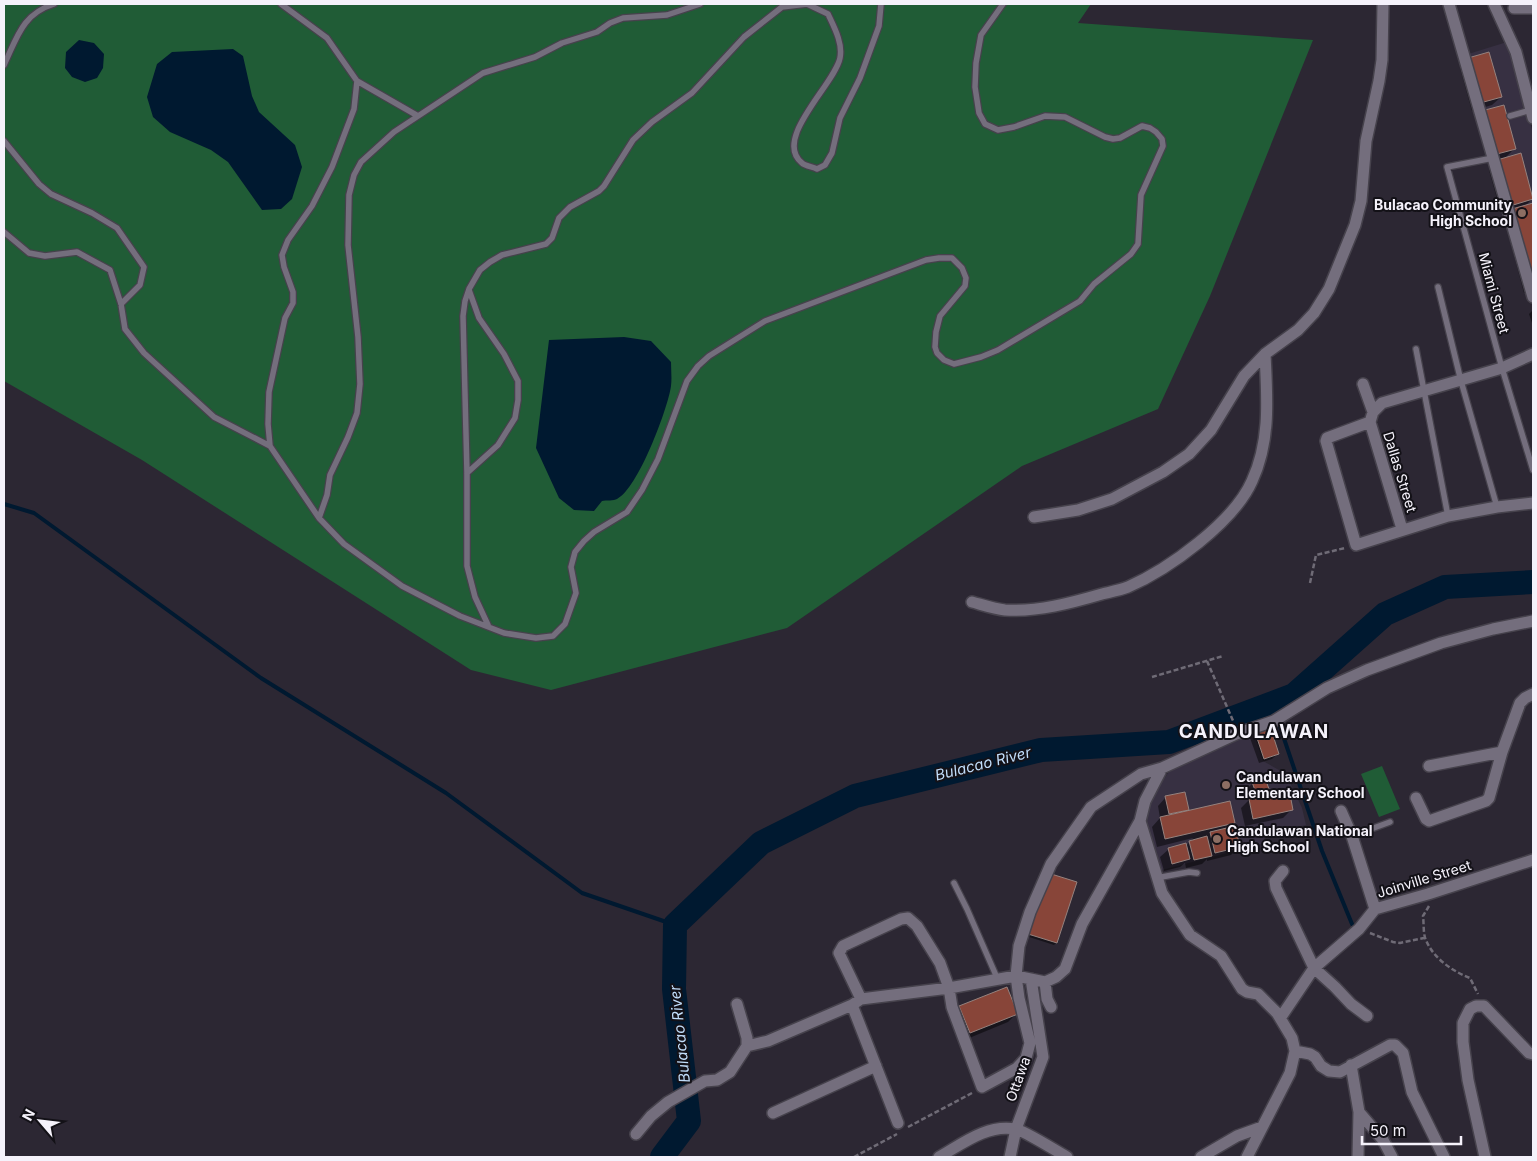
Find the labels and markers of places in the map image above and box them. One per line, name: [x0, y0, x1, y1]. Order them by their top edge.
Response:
place label: Bulacao Community High School: [1374, 196, 1513, 229]
marker: Bulacao Community High School: [1516, 207, 1528, 219]
place label: Candulawan Elementary School: [1236, 768, 1365, 801]
marker: Candulawan Elementary School: [1220, 779, 1232, 791]
place label: Candulawan National High School: [1227, 822, 1373, 855]
marker: Candulawan National High School: [1211, 833, 1223, 845]

